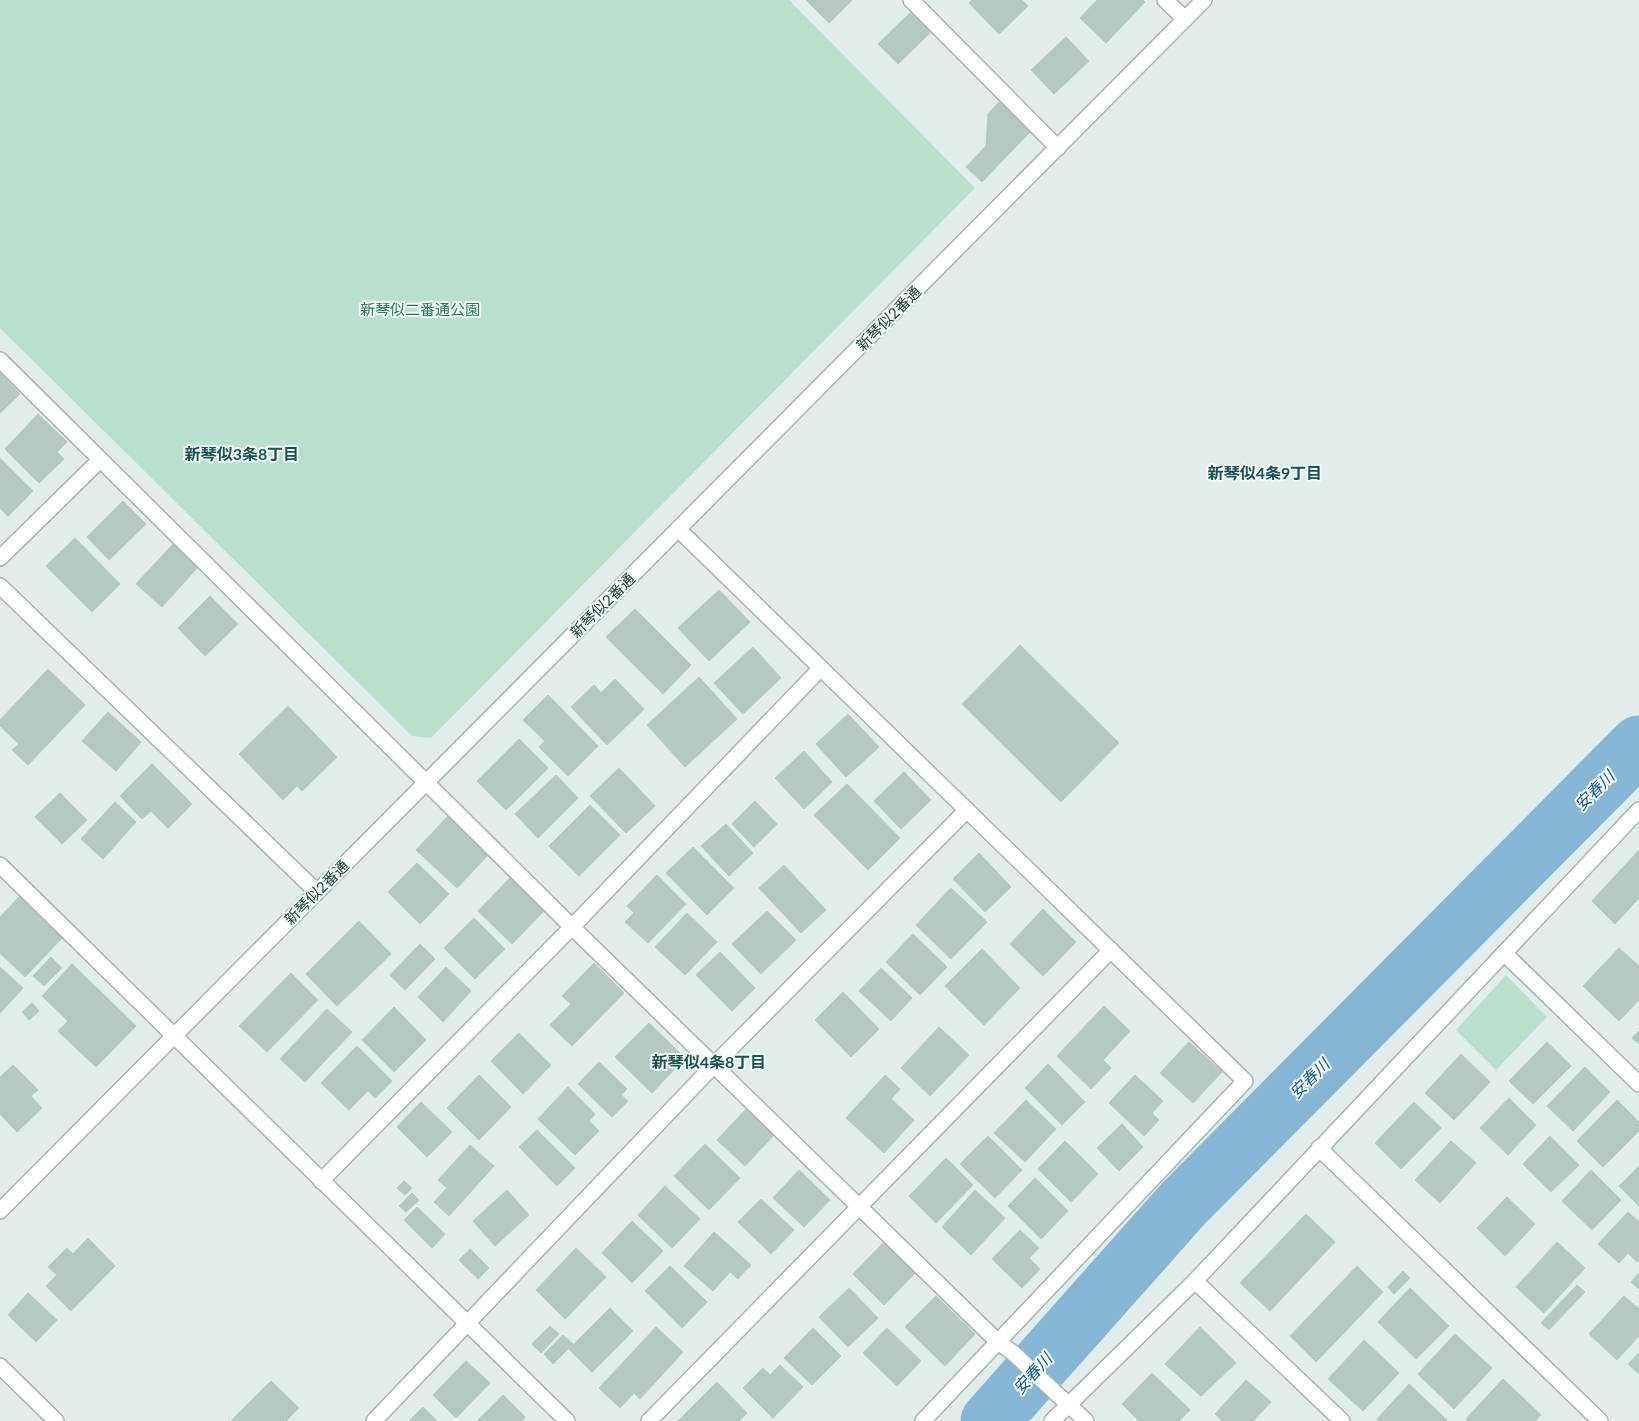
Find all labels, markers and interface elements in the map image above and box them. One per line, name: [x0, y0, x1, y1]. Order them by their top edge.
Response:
street label: 新琴似2番通: [852, 282, 924, 354]
park label: 新琴似二番通公園: [360, 300, 480, 318]
district label: 新琴似3条8丁目: [185, 444, 299, 463]
district label: 新琴似4条9丁目: [1208, 463, 1322, 482]
street label: 新琴似2番通: [566, 569, 638, 641]
water label: 安春川: [1570, 765, 1619, 814]
street label: 新琴似2番通: [280, 856, 352, 928]
district label: 新琴似4条8丁目: [652, 1052, 766, 1071]
water label: 安春川: [1285, 1053, 1334, 1102]
water label: 安春川: [1009, 1347, 1056, 1397]

